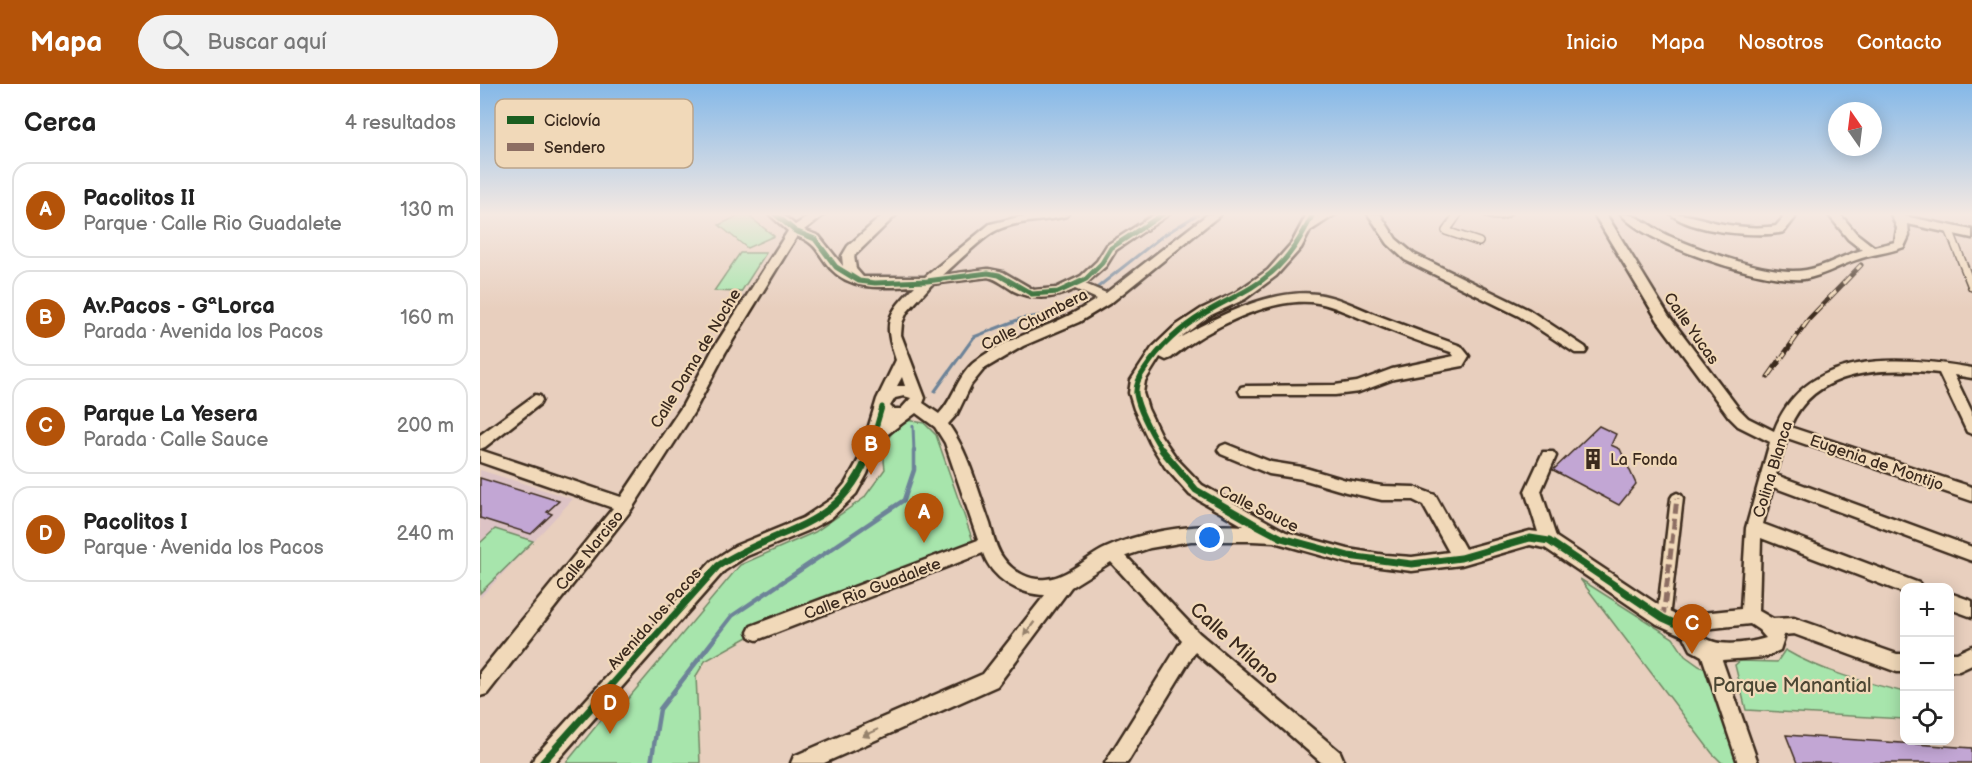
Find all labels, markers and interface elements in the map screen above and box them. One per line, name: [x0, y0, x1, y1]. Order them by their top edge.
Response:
search box: [138, 15, 558, 69]
text: Mapa: [30, 26, 102, 59]
icon: search: [159, 26, 192, 59]
text: Buscar aquí: [207, 29, 326, 56]
text: Inicio: [1567, 30, 1618, 55]
text: Mapa: [1651, 30, 1705, 55]
text: Nosotros: [1738, 30, 1824, 55]
text: Contacto: [1857, 30, 1942, 55]
legend: [495, 99, 693, 168]
north arrow: [1828, 102, 1882, 156]
text: Cerca: [24, 108, 96, 139]
text: 4 resultados: [345, 111, 456, 135]
text: Ciclovía: [544, 112, 601, 131]
text: Sendero: [544, 139, 605, 158]
text: Pacolitos II: [83, 185, 195, 212]
text: A: [39, 198, 52, 222]
text: 130 m: [400, 198, 454, 222]
text: Parque · Calle Rio Guadalete: [83, 212, 342, 236]
street label: Calle Dama de Noche: [647, 285, 746, 432]
street label: Calle Chumbera: [978, 285, 1091, 355]
street label: Calle Yucas: [1659, 289, 1722, 368]
text: Av.Pacos - GªLorca: [83, 293, 275, 320]
text: B: [38, 306, 53, 330]
text: 160 m: [400, 306, 454, 330]
text: Parada · Avenida los Pacos: [83, 320, 323, 344]
text: Parque La Yesera: [83, 401, 258, 428]
text: C: [38, 414, 53, 438]
text: 200 m: [397, 414, 454, 438]
street label: Colina Blanca: [1750, 419, 1797, 520]
pin: B: [852, 426, 890, 475]
text: Parada · Calle Sauce: [83, 428, 268, 452]
street label: Eugenia de Montijo: [1807, 432, 1946, 495]
building icon: La Fonda: [1581, 447, 1605, 471]
place label: La Fonda: [1610, 451, 1678, 470]
street label: Calle Sauce: [1215, 482, 1302, 537]
pin: A: [904, 494, 944, 543]
street label: Calle Narciso: [552, 507, 628, 595]
text: Pacolitos I: [83, 509, 188, 536]
text: D: [39, 522, 52, 546]
text: 240 m: [397, 522, 454, 546]
your location: [1195, 523, 1224, 552]
text: Parque · Avenida los Pacos: [83, 536, 324, 560]
street label: Calle Rio Guadalete: [802, 554, 944, 624]
street label: Avenida los Pacos: [604, 564, 706, 674]
map controls: [1900, 583, 1954, 745]
button: +: [1900, 583, 1954, 637]
street label: Calle Milano: [1185, 597, 1284, 690]
pin: C: [1672, 604, 1712, 654]
one-way arrow: [1022, 621, 1035, 637]
button: −: [1900, 637, 1954, 691]
park label: Parque Manantial: [1712, 674, 1872, 698]
pin: D: [590, 684, 630, 734]
button: locate: [1900, 691, 1954, 745]
one-way arrow: [861, 728, 878, 737]

